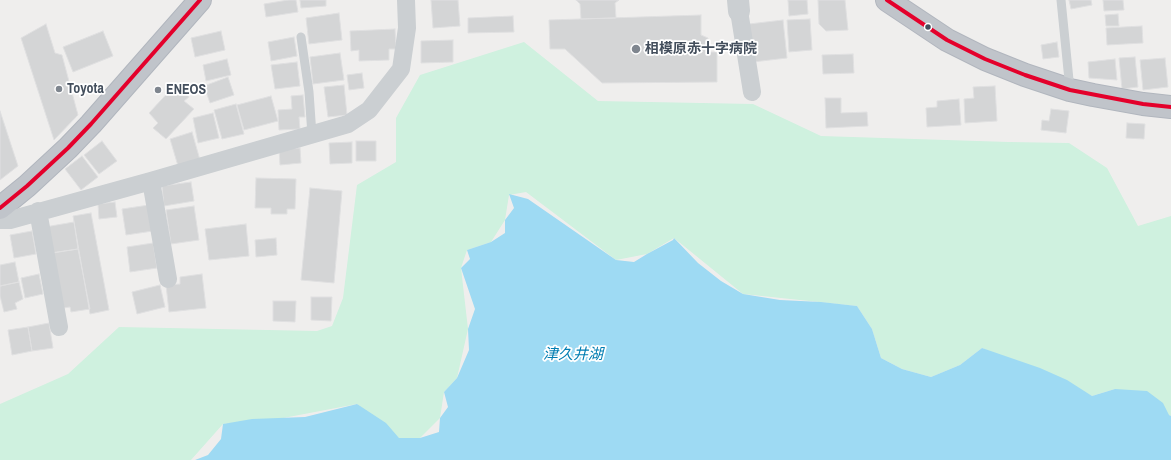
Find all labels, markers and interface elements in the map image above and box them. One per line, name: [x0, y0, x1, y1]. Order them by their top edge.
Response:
unlabelled marker: [923, 22, 933, 32]
place label: 相模原赤十字病院: [645, 41, 757, 57]
marker: 相模原赤十字病院: [630, 43, 642, 55]
place label: Toyota: [67, 81, 104, 97]
place label: ENEOS: [166, 82, 206, 98]
marker: Toyota: [54, 84, 64, 94]
marker: ENEOS: [153, 85, 163, 95]
water label: 津久井湖: [543, 346, 603, 364]

